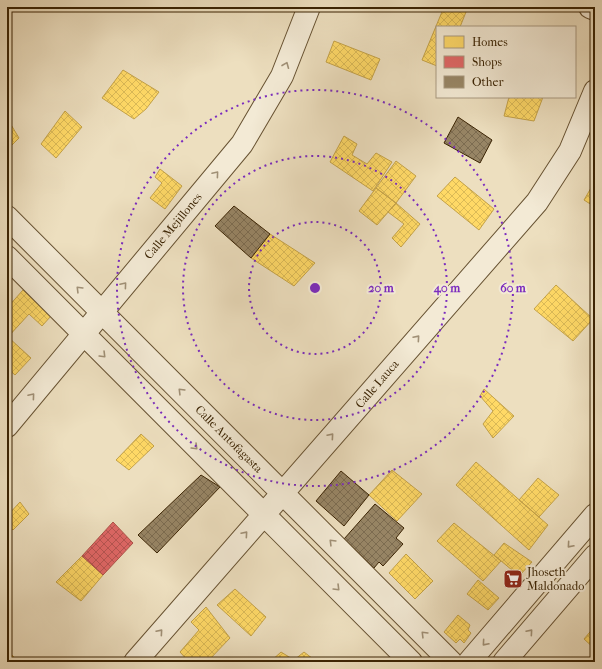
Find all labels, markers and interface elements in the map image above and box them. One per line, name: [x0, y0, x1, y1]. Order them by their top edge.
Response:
legend: [436, 26, 576, 98]
text: Homes: [472, 35, 508, 49]
text: Shops: [472, 55, 502, 69]
one-way arrow: [281, 62, 289, 69]
text: Other: [472, 75, 504, 89]
one-way arrow: [212, 172, 219, 179]
street label: Calle Mejillones: [141, 190, 205, 262]
centre of rings: [308, 281, 322, 295]
text: 20 m: [368, 281, 395, 295]
text: 40 m: [433, 281, 461, 296]
text: 60 m: [500, 281, 527, 295]
one-way arrow: [120, 283, 127, 290]
one-way arrow: [76, 286, 84, 294]
one-way arrow: [412, 336, 419, 343]
one-way arrow: [99, 350, 106, 358]
street label: Calle Lauca: [352, 357, 402, 411]
one-way arrow: [178, 388, 186, 396]
one-way arrow: [28, 393, 35, 400]
street label: Calle Antofagasta: [192, 402, 266, 476]
one-way arrow: [326, 434, 333, 441]
one-way arrow: [190, 442, 198, 450]
one-way arrow: [241, 531, 248, 539]
one-way arrow: [329, 539, 337, 547]
one-way arrow: [567, 540, 574, 547]
place label: Jhoseth Maldonado: [526, 565, 584, 593]
supermarket icon: Jhoseth Maldonado: [502, 568, 524, 590]
one-way arrow: [332, 583, 340, 591]
one-way arrow: [156, 630, 163, 637]
one-way arrow: [525, 630, 532, 637]
one-way arrow: [421, 631, 429, 639]
one-way arrow: [482, 639, 489, 646]

